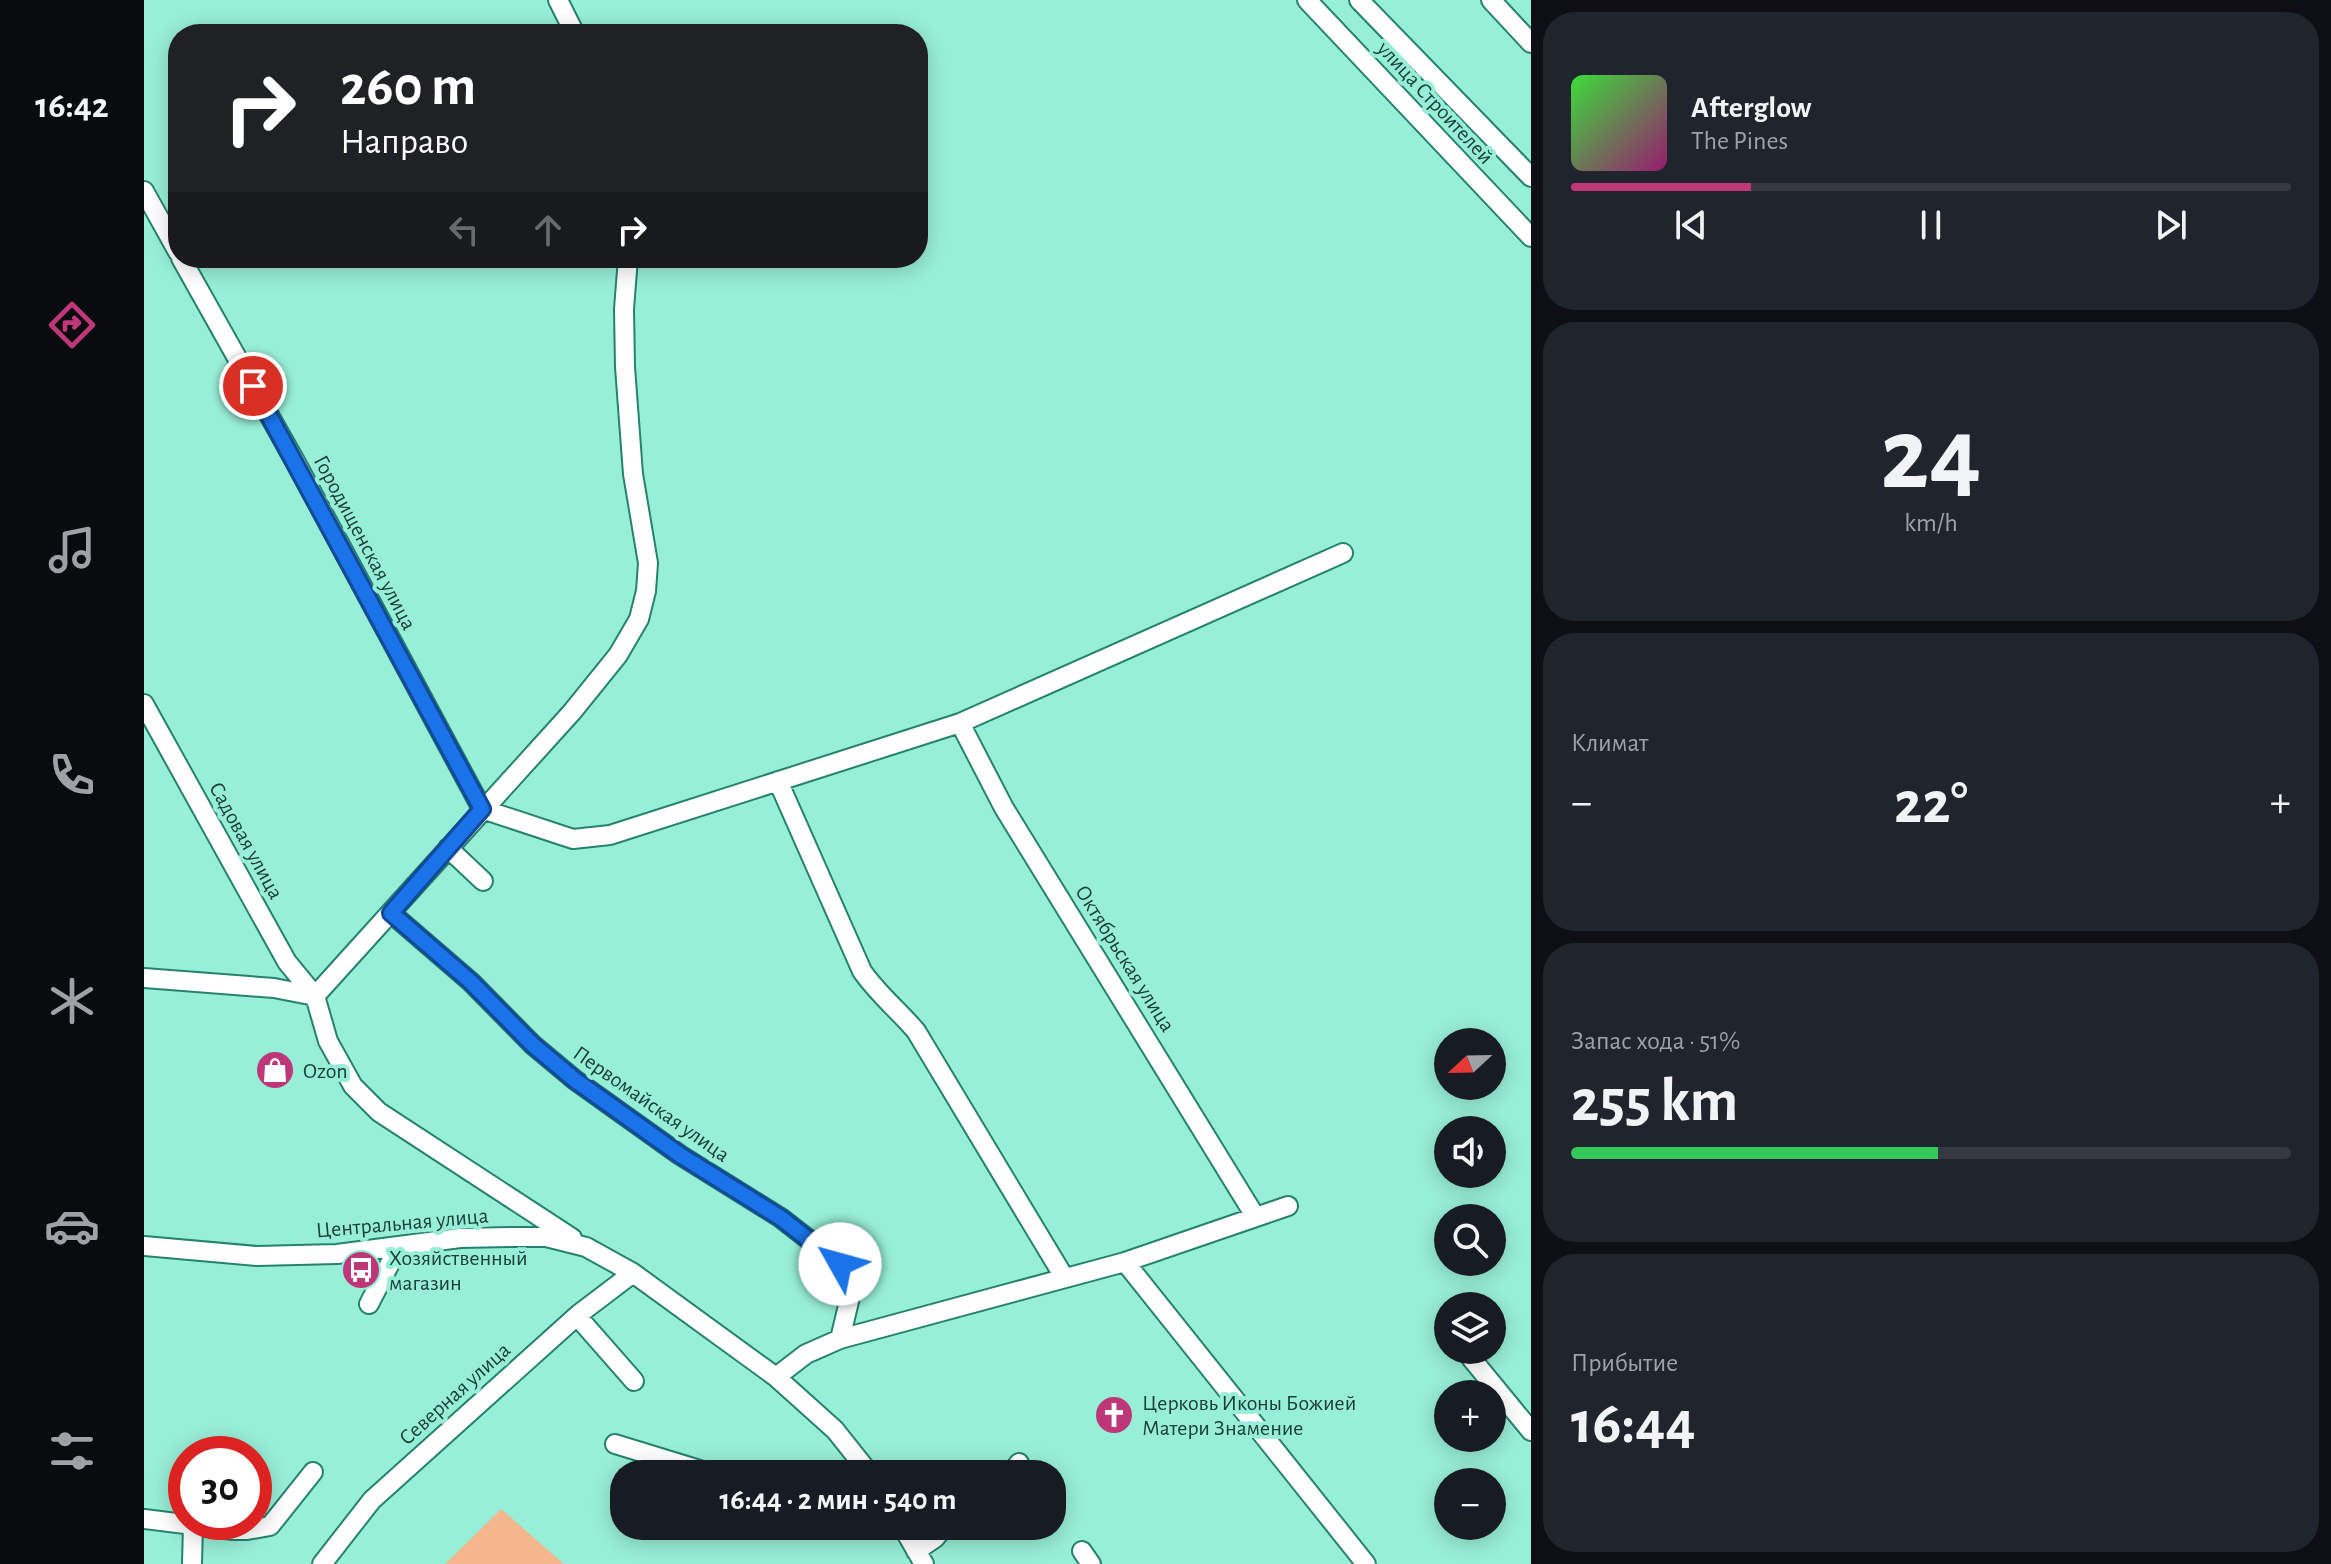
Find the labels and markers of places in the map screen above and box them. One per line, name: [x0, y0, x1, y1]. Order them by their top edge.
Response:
pin: [219, 352, 287, 420]
shop icon: Ozon: [254, 1049, 296, 1091]
place label: Ozon: [303, 1060, 348, 1082]
place label: Хозяйственный магазин: [389, 1247, 528, 1294]
bus stop icon: Хозяйственный магазин: [340, 1249, 382, 1291]
place label: Церковь Иконы Божией Матери Знамение: [1142, 1392, 1356, 1439]
church icon: Церковь Иконы Божией Матери Знамение: [1093, 1394, 1135, 1436]

